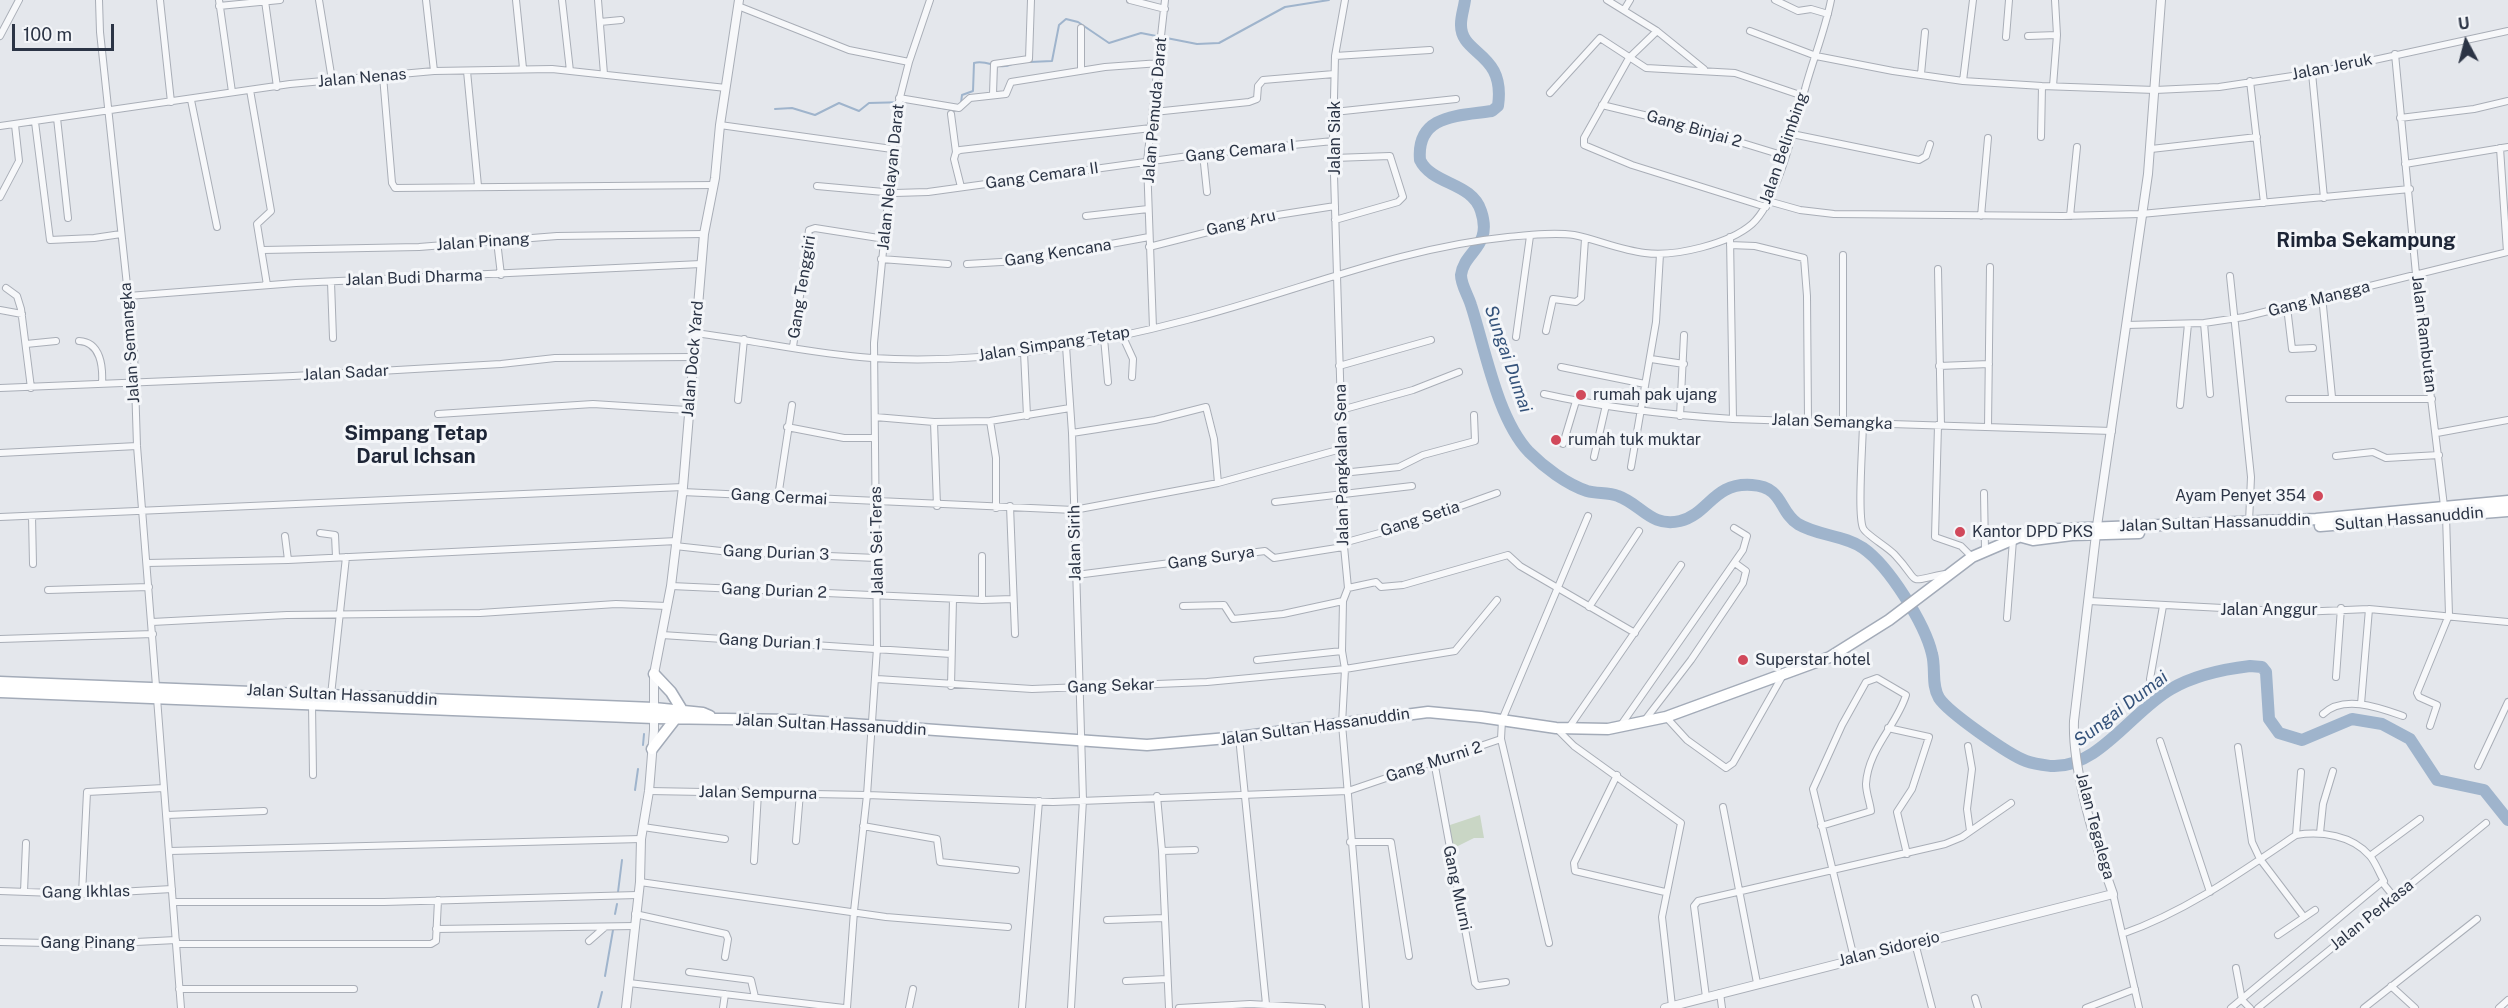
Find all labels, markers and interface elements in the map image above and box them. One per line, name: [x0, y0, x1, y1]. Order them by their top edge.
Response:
scale bar: [15, 12, 117, 50]
north arrow: [2436, 12, 2496, 72]
text: U: [2457, 14, 2471, 34]
text: 100 m: [23, 24, 72, 45]
street label: Jalan Pemuda Darat: [1139, 36, 1171, 184]
street label: Jalan Jeruk: [2290, 50, 2374, 84]
street label: Jalan Nenas: [317, 65, 407, 91]
street label: Jalan Belimbing: [1756, 90, 1812, 206]
street label: Jalan Siak: [1325, 101, 1345, 175]
street label: Jalan Nelayan Darat: [874, 103, 908, 251]
street label: Gang Binjai 2: [1644, 106, 1744, 152]
street label: Gang Cemara I: [1184, 136, 1296, 166]
street label: Gang Cemara II: [984, 159, 1100, 193]
street label: Gang Aru: [1204, 206, 1278, 240]
street label: Jalan Pinang: [436, 229, 530, 255]
district label: Rimba Sekampung: [2276, 229, 2456, 253]
street label: Gang Tenggiri: [784, 234, 820, 340]
street label: Gang Kencana: [1003, 235, 1113, 271]
street label: Jalan Budi Dharma: [345, 266, 483, 290]
street label: Jalan Rambutan: [2407, 274, 2441, 394]
street label: Gang Mangga: [2266, 277, 2372, 321]
street label: Jalan Semangka: [116, 282, 144, 404]
street label: Jalan Dock Yard: [678, 300, 708, 418]
water label: Sungai Dumai: [1480, 302, 1536, 416]
street label: Jalan Simpang Tetap: [977, 323, 1131, 365]
street label: Jalan Sadar: [303, 361, 389, 385]
street label: Jalan Pangkalan Sena: [1331, 384, 1353, 546]
place label: rumah pak ujang: [1593, 385, 1717, 405]
marker: rumah pak ujang: [1574, 388, 1588, 402]
street label: Jalan Semangka: [1771, 410, 1893, 434]
district label: Simpang Tetap Darul Ichsan: [344, 422, 488, 469]
place label: rumah tuk muktar: [1568, 430, 1701, 450]
marker: rumah tuk muktar: [1549, 433, 1563, 447]
street label: Gang Cermai: [730, 485, 828, 509]
street label: Jalan Sei Teras: [866, 486, 888, 596]
place label: Ayam Penyet 354: [2175, 486, 2306, 506]
marker: Ayam Penyet 354: [2311, 489, 2325, 503]
street label: Gang Setia: [1378, 497, 1462, 541]
street label: Sultan Hassanuddin: [2334, 503, 2484, 535]
street label: Jalan Sirih: [1065, 505, 1085, 581]
street label: Jalan Sultan Hassanuddin: [2119, 510, 2311, 536]
place label: Kantor DPD PKS: [1972, 522, 2093, 542]
marker: Kantor DPD PKS: [1953, 525, 1967, 539]
street label: Gang Durian 3: [722, 542, 830, 564]
street label: Gang Surya: [1166, 542, 1256, 574]
street label: Gang Durian 2: [721, 580, 827, 602]
street label: Jalan Anggur: [2220, 600, 2318, 620]
street label: Gang Durian 1: [718, 630, 822, 654]
place label: Superstar hotel: [1755, 650, 1871, 670]
marker: Superstar hotel: [1736, 653, 1750, 667]
water label: Sungai Dumai: [2070, 667, 2172, 751]
street label: Gang Sekar: [1067, 675, 1155, 697]
street label: Jalan Sultan Hassanuddin: [246, 680, 438, 710]
street label: Jalan Sultan Hassanuddin: [1219, 704, 1411, 750]
street label: Jalan Sultan Hassanuddin: [735, 710, 927, 740]
street label: Gang Murni 2: [1383, 737, 1485, 787]
street label: Jalan Tegalega: [2072, 770, 2118, 882]
street label: Jalan Sempurna: [699, 782, 817, 804]
street label: Gang Murni: [1439, 844, 1475, 932]
street label: Jalan Perkasa: [2326, 876, 2418, 954]
street label: Gang Ikhlas: [42, 882, 130, 902]
street label: Jalan Sidorejo: [1836, 927, 1942, 971]
street label: Gang Pinang: [40, 933, 136, 953]

